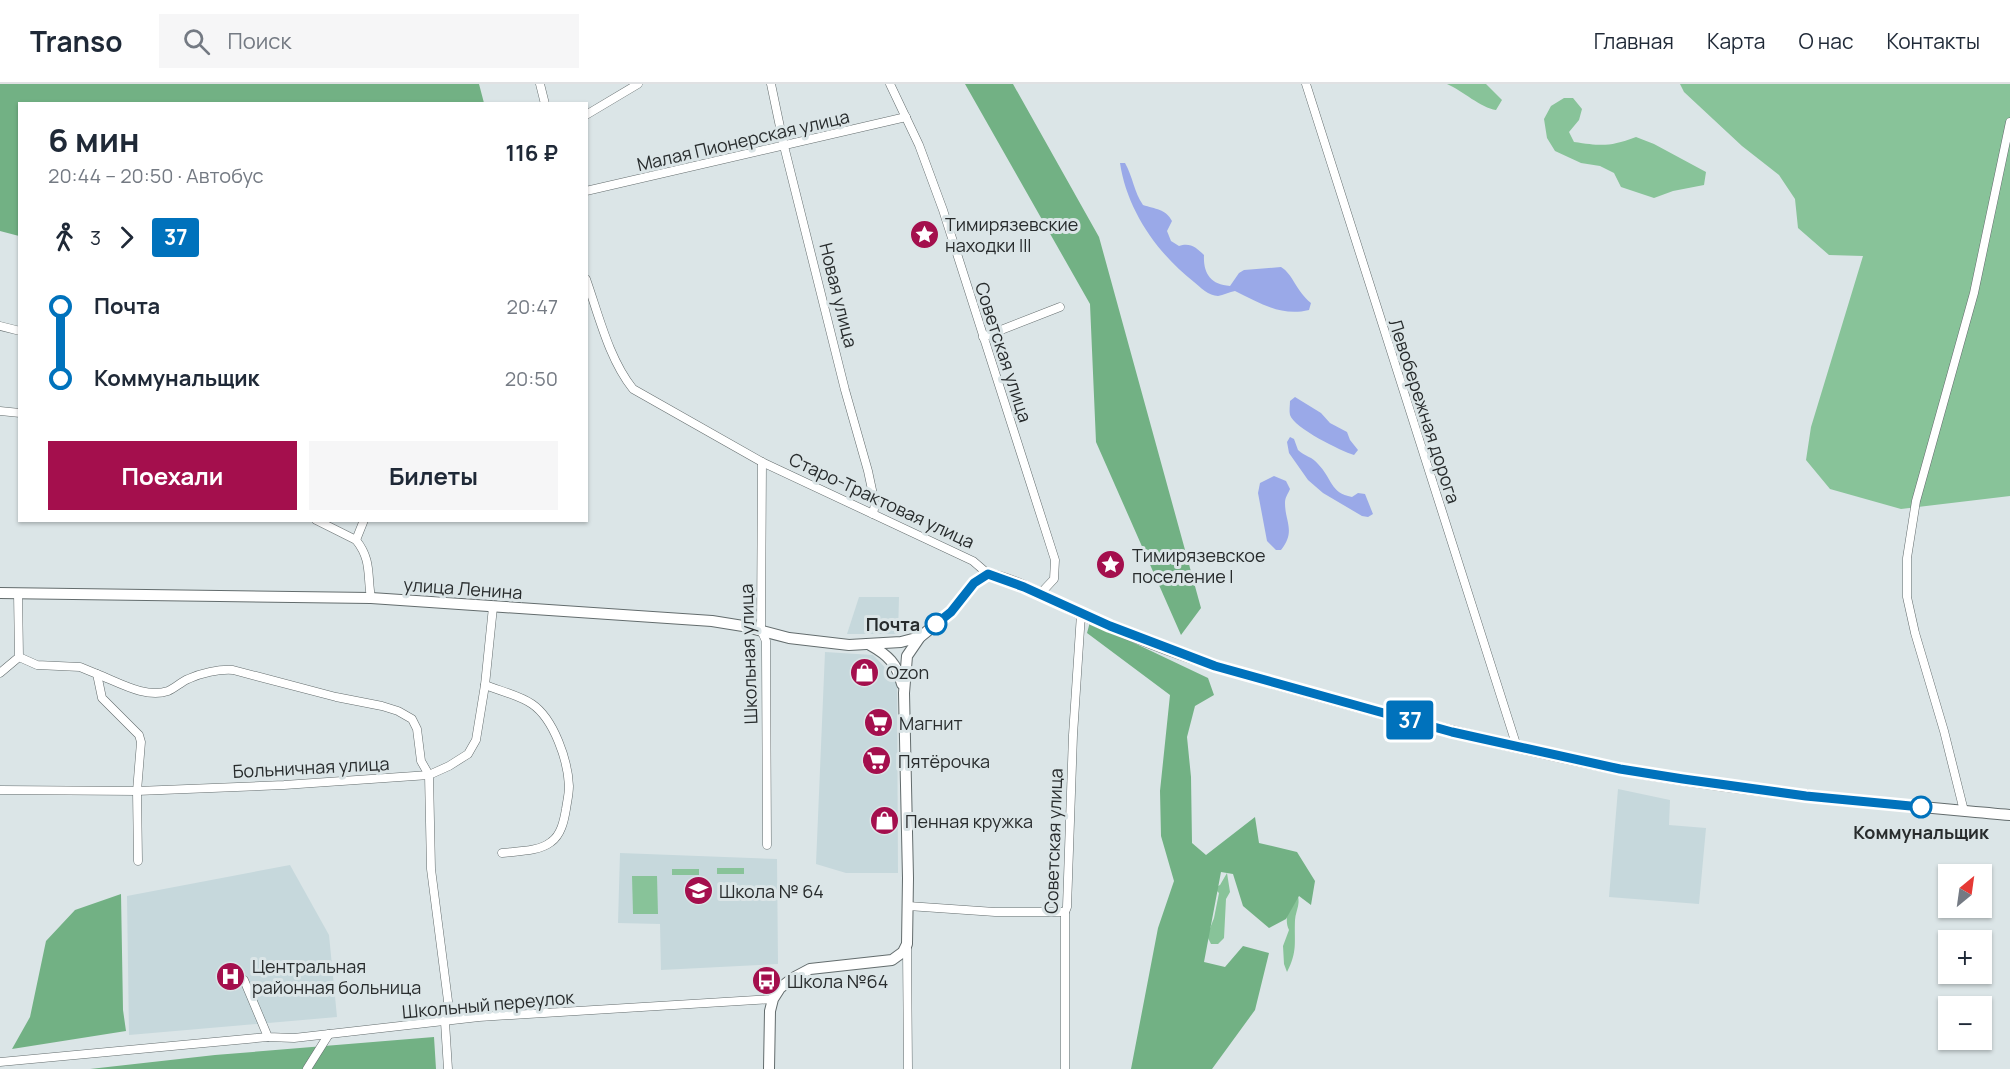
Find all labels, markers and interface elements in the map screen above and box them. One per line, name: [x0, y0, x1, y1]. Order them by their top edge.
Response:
search box: [159, 14, 579, 68]
text: Transo: [30, 22, 123, 60]
icon: search: [180, 25, 213, 58]
text: Поиск: [228, 26, 291, 56]
text: Главная: [1594, 27, 1674, 55]
text: Карта: [1707, 27, 1765, 55]
text: О нас: [1798, 27, 1854, 55]
text: Контакты: [1887, 27, 1980, 55]
street label: Малая Пионерская улица: [634, 104, 852, 176]
text: 6 мин: [48, 117, 140, 162]
text: 116 ₽: [506, 138, 558, 168]
text: 20:44 – 20:50 · Автобус: [48, 162, 264, 189]
place label: Тимирязевские находки III: [945, 212, 1078, 257]
place icon: Тимирязевские находки III: [908, 218, 940, 250]
icon: walk: [48, 221, 81, 254]
icon: forward: [110, 221, 143, 254]
text: 37: [164, 223, 187, 251]
text: 3: [90, 224, 101, 251]
street label: Новая улица: [814, 240, 864, 350]
street label: Советская улица: [970, 279, 1038, 425]
text: Почта: [94, 291, 160, 321]
text: 20:47: [507, 293, 558, 320]
street label: Левобережная дорога: [1384, 316, 1466, 506]
text: Коммунальщик: [94, 363, 259, 393]
text: 20:50: [505, 365, 558, 392]
button: Поехали: [48, 441, 297, 510]
button: Билеты: [309, 441, 558, 510]
street label: Старо-Трактовая улица: [785, 446, 979, 554]
place label: Тимирязевское поселение I: [1132, 543, 1265, 588]
place icon: Тимирязевское поселение I: [1095, 549, 1127, 581]
street label: улица Ленина: [403, 572, 523, 604]
street label: Школьная улица: [734, 583, 762, 725]
place label: Почта: [866, 612, 920, 636]
marker: Почта: [925, 613, 947, 635]
shop icon: Ozon: [849, 656, 881, 688]
place label: Ozon: [886, 660, 929, 684]
line badge: 37: [1383, 700, 1437, 740]
text: 37: [1398, 706, 1422, 734]
supermarket icon: Магнит: [862, 707, 894, 739]
place label: Магнит: [899, 711, 963, 735]
supermarket icon: Пятёрочка: [861, 745, 893, 777]
place label: Пятёрочка: [898, 749, 990, 773]
street label: Больничная улица: [232, 751, 390, 783]
street label: Советская улица: [1038, 768, 1068, 914]
marker: Коммунальщик: [1910, 796, 1932, 818]
shop icon: Пенная кружка: [868, 805, 900, 837]
place label: Пенная кружка: [905, 809, 1033, 833]
place label: Коммунальщик: [1853, 820, 1990, 844]
north arrow: [1938, 864, 1992, 918]
map controls: [1938, 864, 1992, 1050]
school or university icon: Школа № 64: [682, 875, 714, 907]
place label: Школа № 64: [719, 879, 824, 903]
button: +: [1938, 930, 1992, 984]
place label: Центральная районная больница: [252, 954, 421, 999]
hospital icon: Центральная районная больница: [215, 960, 247, 992]
bus stop icon: Школа №64: [750, 965, 782, 997]
place label: Школа №64: [787, 969, 888, 993]
street label: Школьный переулок: [401, 984, 576, 1023]
button: −: [1938, 996, 1992, 1050]

